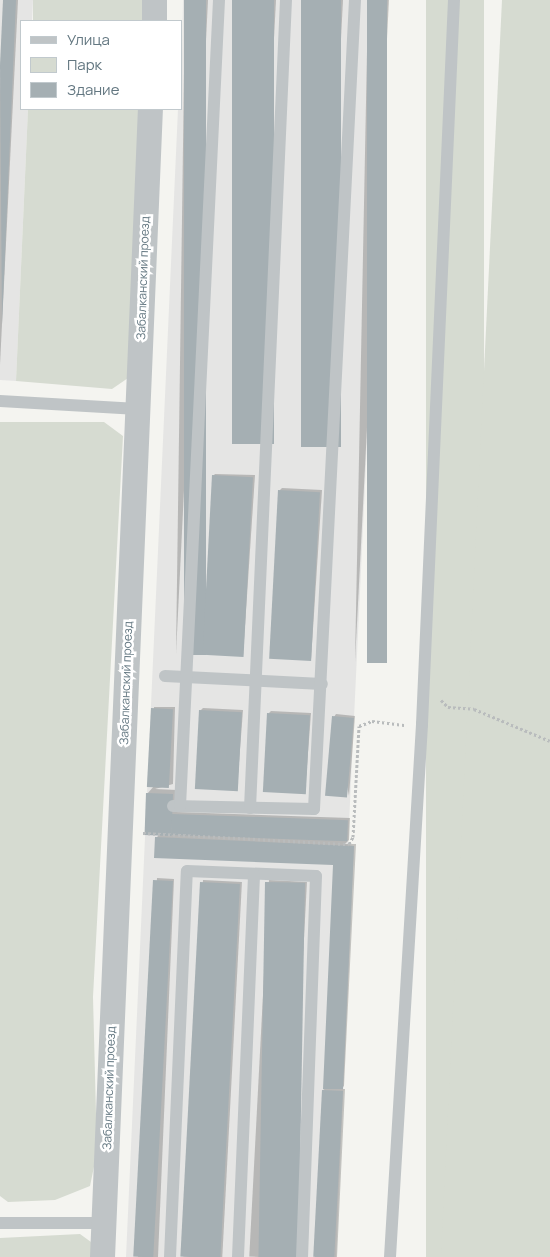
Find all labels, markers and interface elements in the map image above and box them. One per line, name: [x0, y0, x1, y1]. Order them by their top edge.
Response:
legend: [20, 20, 182, 110]
text: Улица: [67, 29, 110, 50]
text: Парк: [67, 54, 102, 75]
text: Здание: [67, 79, 119, 100]
street label: Забалканский проезд: [134, 216, 152, 340]
street label: Забалканский проезд: [117, 621, 135, 745]
street label: Забалканский проезд: [100, 1026, 118, 1150]

